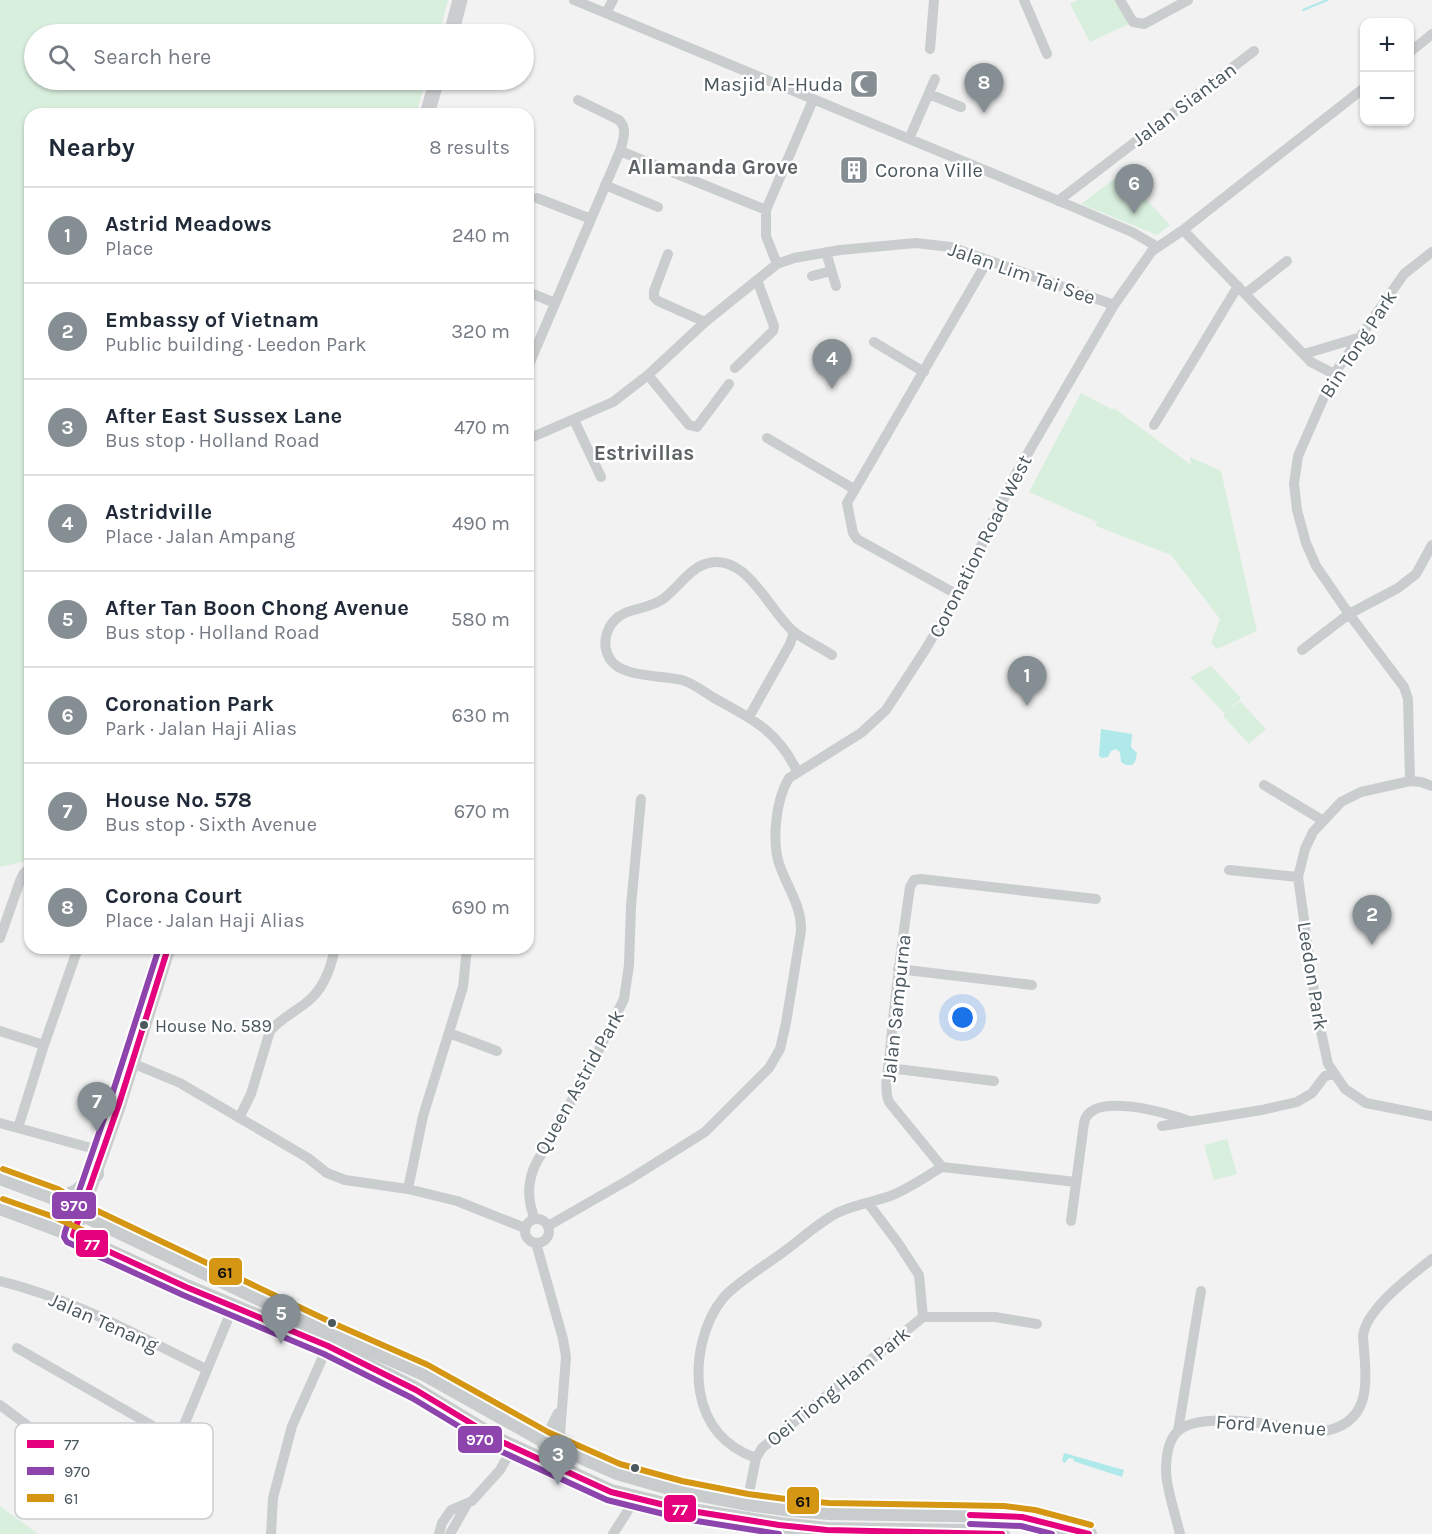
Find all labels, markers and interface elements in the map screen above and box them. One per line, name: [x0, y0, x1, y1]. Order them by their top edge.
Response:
map controls: [1360, 18, 1414, 126]
button: +: [1360, 18, 1414, 72]
search box: [24, 24, 534, 90]
icon: search: [45, 41, 78, 74]
text: Search here: [93, 44, 211, 70]
street label: Jalan Siantan: [1128, 58, 1241, 151]
pin: 8: [964, 63, 1004, 113]
mosque icon: Masjid Al-Huda: [848, 68, 880, 100]
button: −: [1360, 72, 1414, 126]
place label: Masjid Al-Huda: [703, 73, 843, 96]
text: Nearby: [48, 132, 135, 163]
text: 8 results: [429, 136, 510, 159]
building icon: Corona Ville: [838, 154, 870, 186]
district label: Allamanda Grove: [628, 155, 798, 179]
place label: Corona Ville: [875, 159, 983, 182]
pin: 6: [1114, 164, 1154, 214]
text: Astrid Meadows: [105, 211, 272, 237]
text: 1: [64, 224, 71, 247]
text: 240 m: [452, 224, 510, 247]
text: Place: [105, 237, 153, 260]
street label: Jalan Lim Tai See: [945, 238, 1098, 309]
street label: Bin Tong Park: [1315, 286, 1402, 402]
text: Embassy of Vietnam: [105, 307, 319, 333]
text: 2: [61, 320, 74, 343]
text: 320 m: [451, 320, 510, 343]
text: Public building · Leedon Park: [105, 333, 367, 356]
pin: 4: [812, 340, 852, 389]
text: After East Sussex Lane: [105, 403, 342, 429]
text: 3: [61, 416, 74, 439]
text: 470 m: [454, 416, 510, 439]
text: Bus stop · Holland Road: [105, 429, 320, 452]
district label: Estrivillas: [594, 441, 694, 465]
street label: Coronation Road West: [924, 451, 1037, 641]
text: Astridville: [105, 499, 212, 525]
text: 4: [62, 512, 73, 535]
text: 490 m: [452, 512, 510, 535]
text: Place · Jalan Ampang: [105, 525, 295, 548]
text: After Tan Boon Chong Avenue: [105, 595, 409, 621]
text: 5: [62, 608, 73, 631]
text: 580 m: [451, 608, 510, 631]
text: Bus stop · Holland Road: [105, 621, 320, 644]
pin: 1: [1008, 656, 1046, 706]
text: Coronation Park: [105, 691, 274, 717]
text: 6: [61, 704, 74, 727]
text: 630 m: [451, 704, 510, 727]
text: Park · Jalan Haji Alias: [105, 717, 297, 740]
text: House No. 578: [105, 787, 252, 813]
text: 7: [63, 800, 72, 823]
text: 670 m: [454, 800, 510, 823]
text: Bus stop · Sixth Avenue: [105, 813, 317, 836]
text: Corona Court: [105, 883, 242, 909]
text: 8: [61, 896, 74, 919]
text: 690 m: [452, 896, 510, 919]
pin: 2: [1352, 896, 1392, 945]
text: Place · Jalan Haji Alias: [105, 909, 305, 932]
street label: Leedon Park: [1293, 920, 1332, 1032]
street label: Jalan Sampurna: [877, 933, 916, 1083]
your location: [948, 1003, 977, 1032]
street label: Queen Astrid Park: [530, 1006, 629, 1159]
place label: House No. 589: [155, 1015, 272, 1037]
marker: House No. 589: [138, 1019, 150, 1031]
pin: 7: [78, 1082, 116, 1132]
line badge: 970: [51, 1191, 97, 1220]
text: 970: [60, 1196, 88, 1215]
line badge: 77: [75, 1229, 109, 1258]
text: 77: [84, 1235, 100, 1254]
line badge: 61: [208, 1257, 243, 1286]
text: 61: [217, 1263, 233, 1282]
street label: Jalan Tenang: [45, 1288, 162, 1357]
pin: 5: [262, 1294, 300, 1344]
unlabelled marker: [326, 1317, 338, 1329]
street label: Oei Tiong Ham Park: [762, 1322, 914, 1451]
street label: Ford Avenue: [1215, 1410, 1327, 1441]
legend: [15, 1423, 213, 1519]
line badge: 970: [457, 1425, 503, 1454]
text: 970: [466, 1430, 494, 1449]
text: 77: [64, 1435, 80, 1454]
pin: 3: [538, 1436, 578, 1485]
text: 970: [64, 1462, 90, 1481]
unlabelled marker: [629, 1462, 641, 1474]
line badge: 61: [786, 1486, 820, 1515]
text: 61: [64, 1489, 78, 1508]
text: 61: [795, 1492, 811, 1511]
line badge: 77: [663, 1494, 697, 1523]
text: 77: [672, 1500, 688, 1519]

